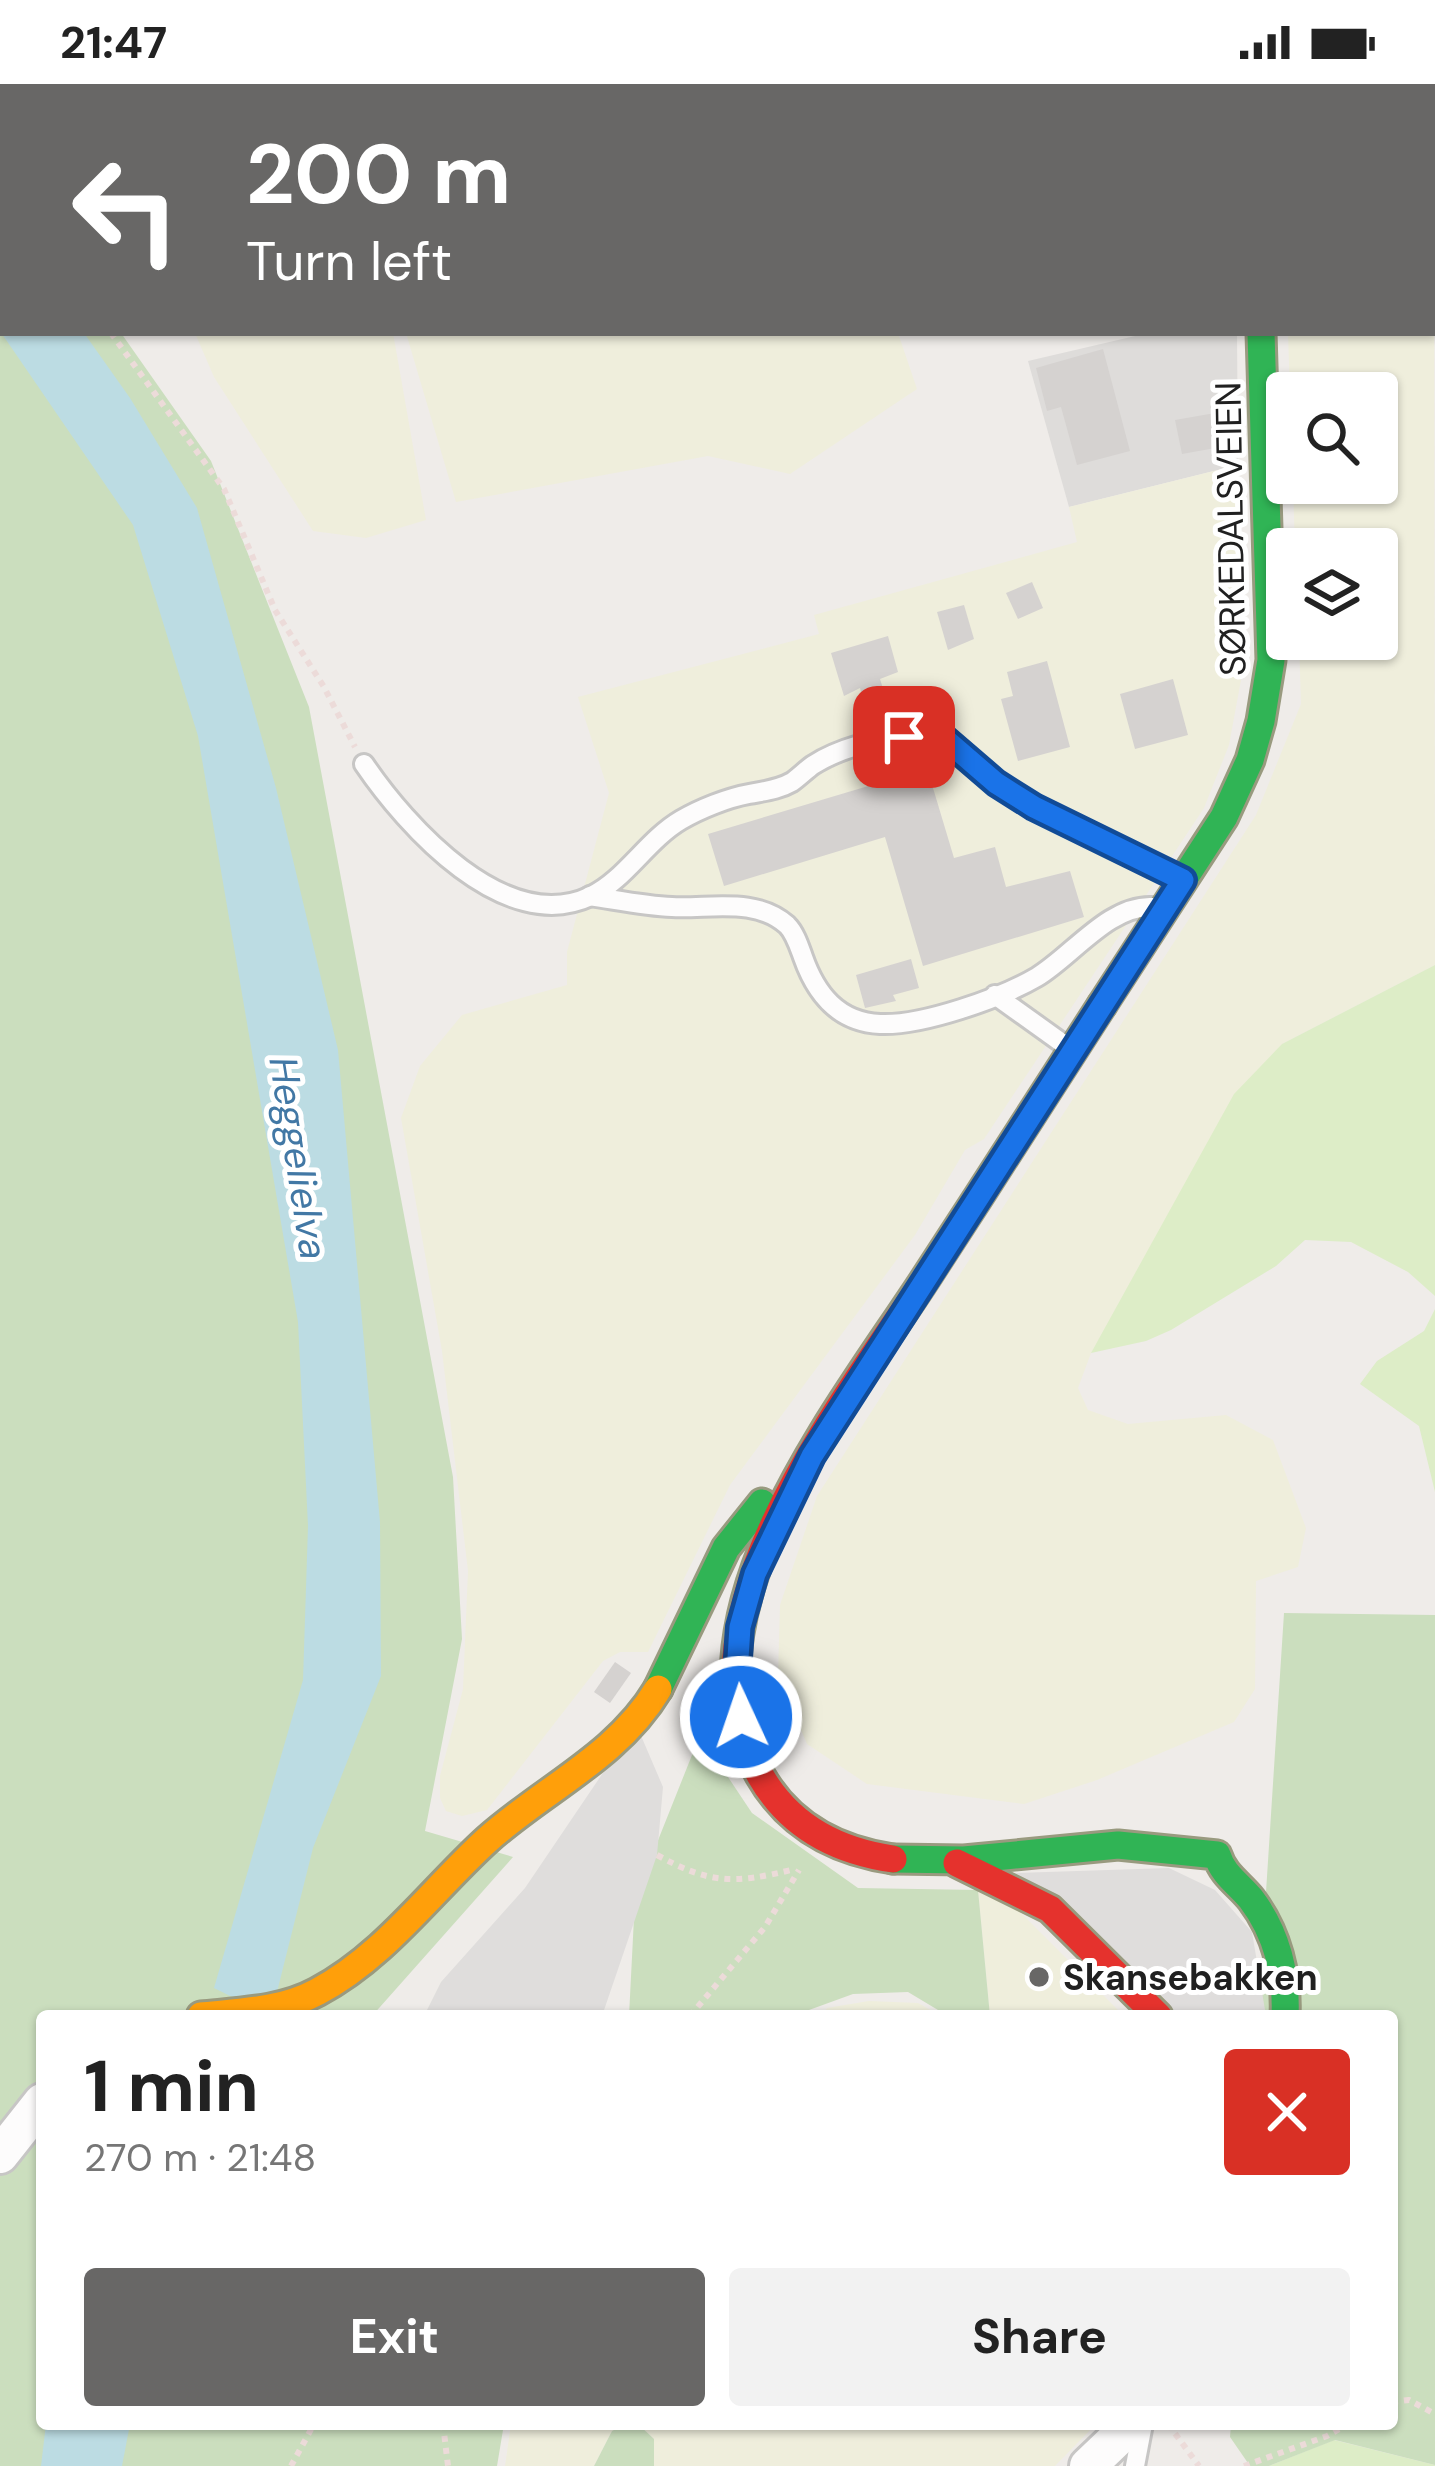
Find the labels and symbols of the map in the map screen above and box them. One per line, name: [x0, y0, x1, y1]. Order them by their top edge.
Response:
street label: SØRKEDALSVEIEN: [1204, 381, 1257, 677]
pin: [853, 686, 955, 788]
water label: Heggelielva: [257, 1053, 340, 1263]
position arrow: [678, 1654, 804, 1780]
place label: Skansebakken: [1063, 1954, 1318, 2001]
marker: Skansebakken: [1026, 1964, 1052, 1990]

